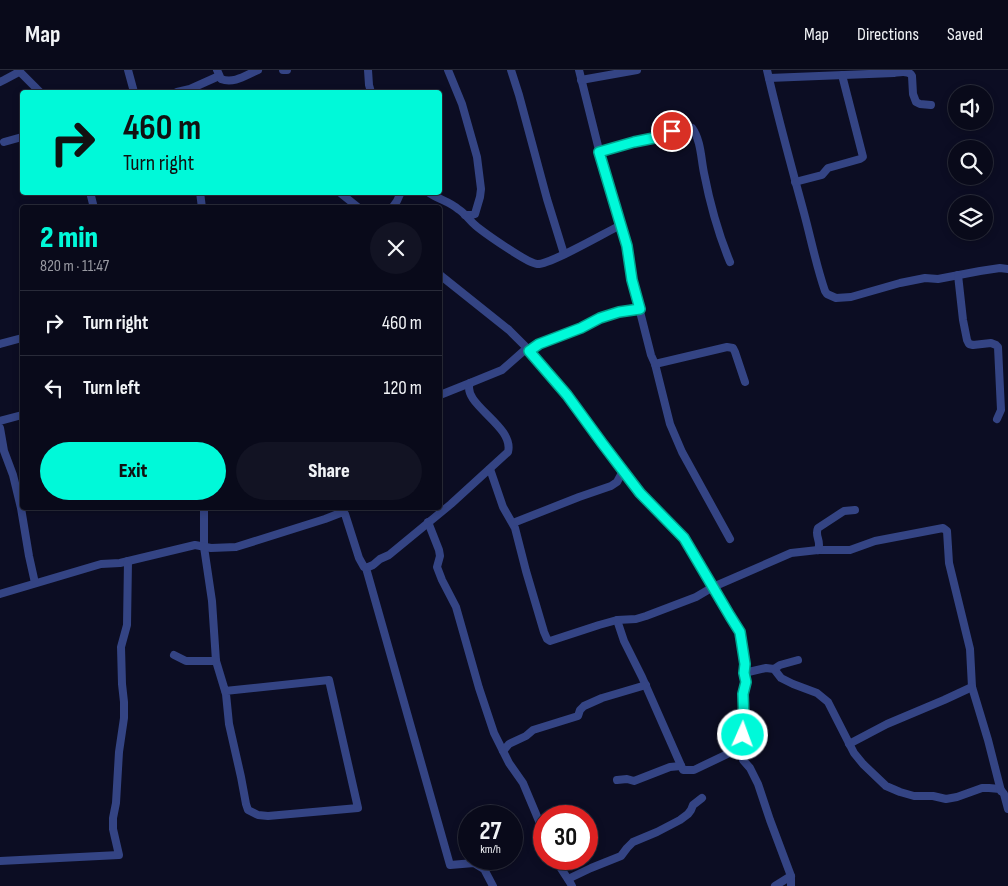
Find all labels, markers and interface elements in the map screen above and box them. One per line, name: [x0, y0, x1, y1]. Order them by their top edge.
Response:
text: Map: [25, 20, 60, 49]
text: Map: [804, 24, 829, 45]
text: Directions: [857, 24, 919, 45]
text: Saved: [947, 24, 983, 45]
map controls: [948, 85, 993, 240]
button: sound: [948, 85, 993, 130]
text: 460 m: [123, 107, 201, 150]
icon: right: [40, 110, 105, 175]
pin: [651, 110, 693, 152]
icon: arrive: [658, 117, 686, 145]
button: search: [948, 140, 993, 185]
text: Turn right: [123, 150, 194, 177]
button: layers: [948, 195, 993, 240]
text: 2 min: [40, 220, 98, 256]
button: close: [370, 222, 422, 274]
text: 820 m · 11:47: [40, 257, 109, 276]
icon: right: [40, 309, 68, 337]
text: Turn right: [83, 312, 148, 335]
text: 460 m: [382, 312, 422, 335]
icon: left: [40, 374, 68, 402]
text: Turn left: [83, 377, 140, 400]
text: 120 m: [384, 377, 422, 400]
button: Exit: [40, 442, 226, 500]
button: Share: [236, 442, 422, 500]
position arrow: [716, 708, 768, 760]
speed limit sign: 30: [533, 805, 598, 870]
text: 27: [480, 816, 501, 847]
text: km/h: [480, 842, 501, 857]

